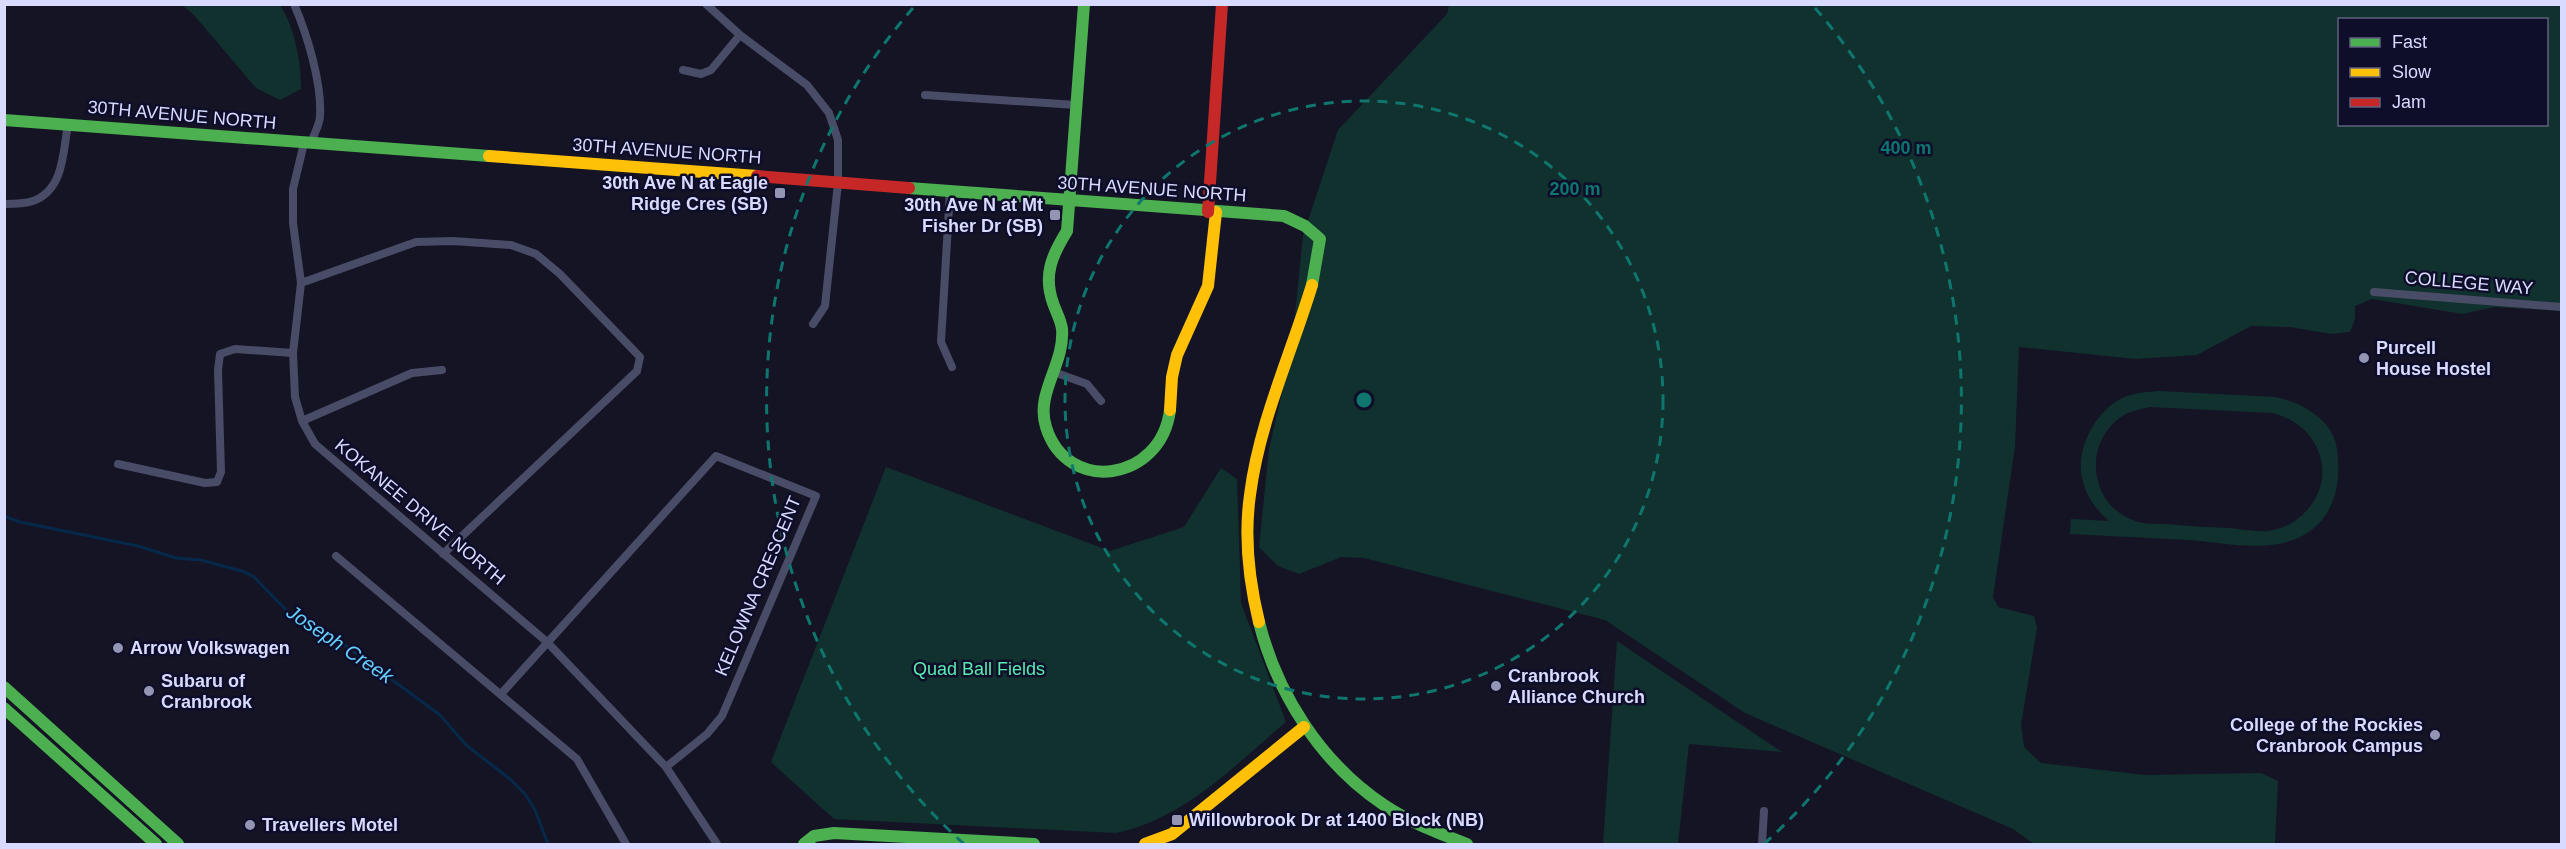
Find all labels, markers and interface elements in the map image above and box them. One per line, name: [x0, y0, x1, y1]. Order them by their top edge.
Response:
legend: [2338, 18, 2548, 126]
text: Fast: [2392, 32, 2427, 52]
text: Slow: [2392, 62, 2432, 82]
text: Jam: [2392, 92, 2426, 112]
street label: 30TH AVENUE NORTH: [87, 97, 277, 133]
street label: 30TH AVENUE NORTH: [572, 134, 762, 168]
text: 400 m: [1880, 138, 1932, 158]
street label: 30TH AVENUE NORTH: [1057, 172, 1247, 206]
place label: 30th Ave N at Eagle Ridge Cres (SB): [602, 173, 768, 214]
text: 200 m: [1549, 179, 1601, 199]
marker: 30th Ave N at Eagle Ridge Cres (SB): [773, 186, 787, 200]
place label: 30th Ave N at Mt Fisher Dr (SB): [904, 195, 1043, 236]
marker: 30th Ave N at Mt Fisher Dr (SB): [1048, 208, 1062, 222]
street label: COLLEGE WAY: [2404, 267, 2534, 299]
place label: Purcell House Hostel: [2376, 338, 2491, 379]
marker: Purcell House Hostel: [2357, 351, 2371, 365]
centre of rings: [1354, 390, 1374, 410]
street label: KOKANEE DRIVE NORTH: [331, 435, 509, 589]
street label: KELOWNA CRESCENT: [711, 493, 805, 679]
water label: Joseph Creek: [282, 600, 398, 688]
place label: Arrow Volkswagen: [130, 638, 290, 658]
marker: Arrow Volkswagen: [111, 641, 125, 655]
park label: Quad Ball Fields: [913, 659, 1045, 679]
place label: Cranbrook Alliance Church: [1508, 666, 1645, 707]
place label: Subaru of Cranbrook: [161, 671, 253, 712]
marker: Cranbrook Alliance Church: [1489, 679, 1503, 693]
marker: Subaru of Cranbrook: [142, 684, 156, 698]
place label: College of the Rockies Cranbrook Campus: [2230, 715, 2423, 756]
marker: College of the Rockies Cranbrook Campus: [2428, 728, 2442, 742]
place label: Willowbrook Dr at 1400 Block (NB): [1189, 810, 1484, 830]
marker: Willowbrook Dr at 1400 Block (NB): [1170, 813, 1184, 827]
place label: Travellers Motel: [262, 815, 398, 835]
marker: Travellers Motel: [243, 818, 257, 832]

